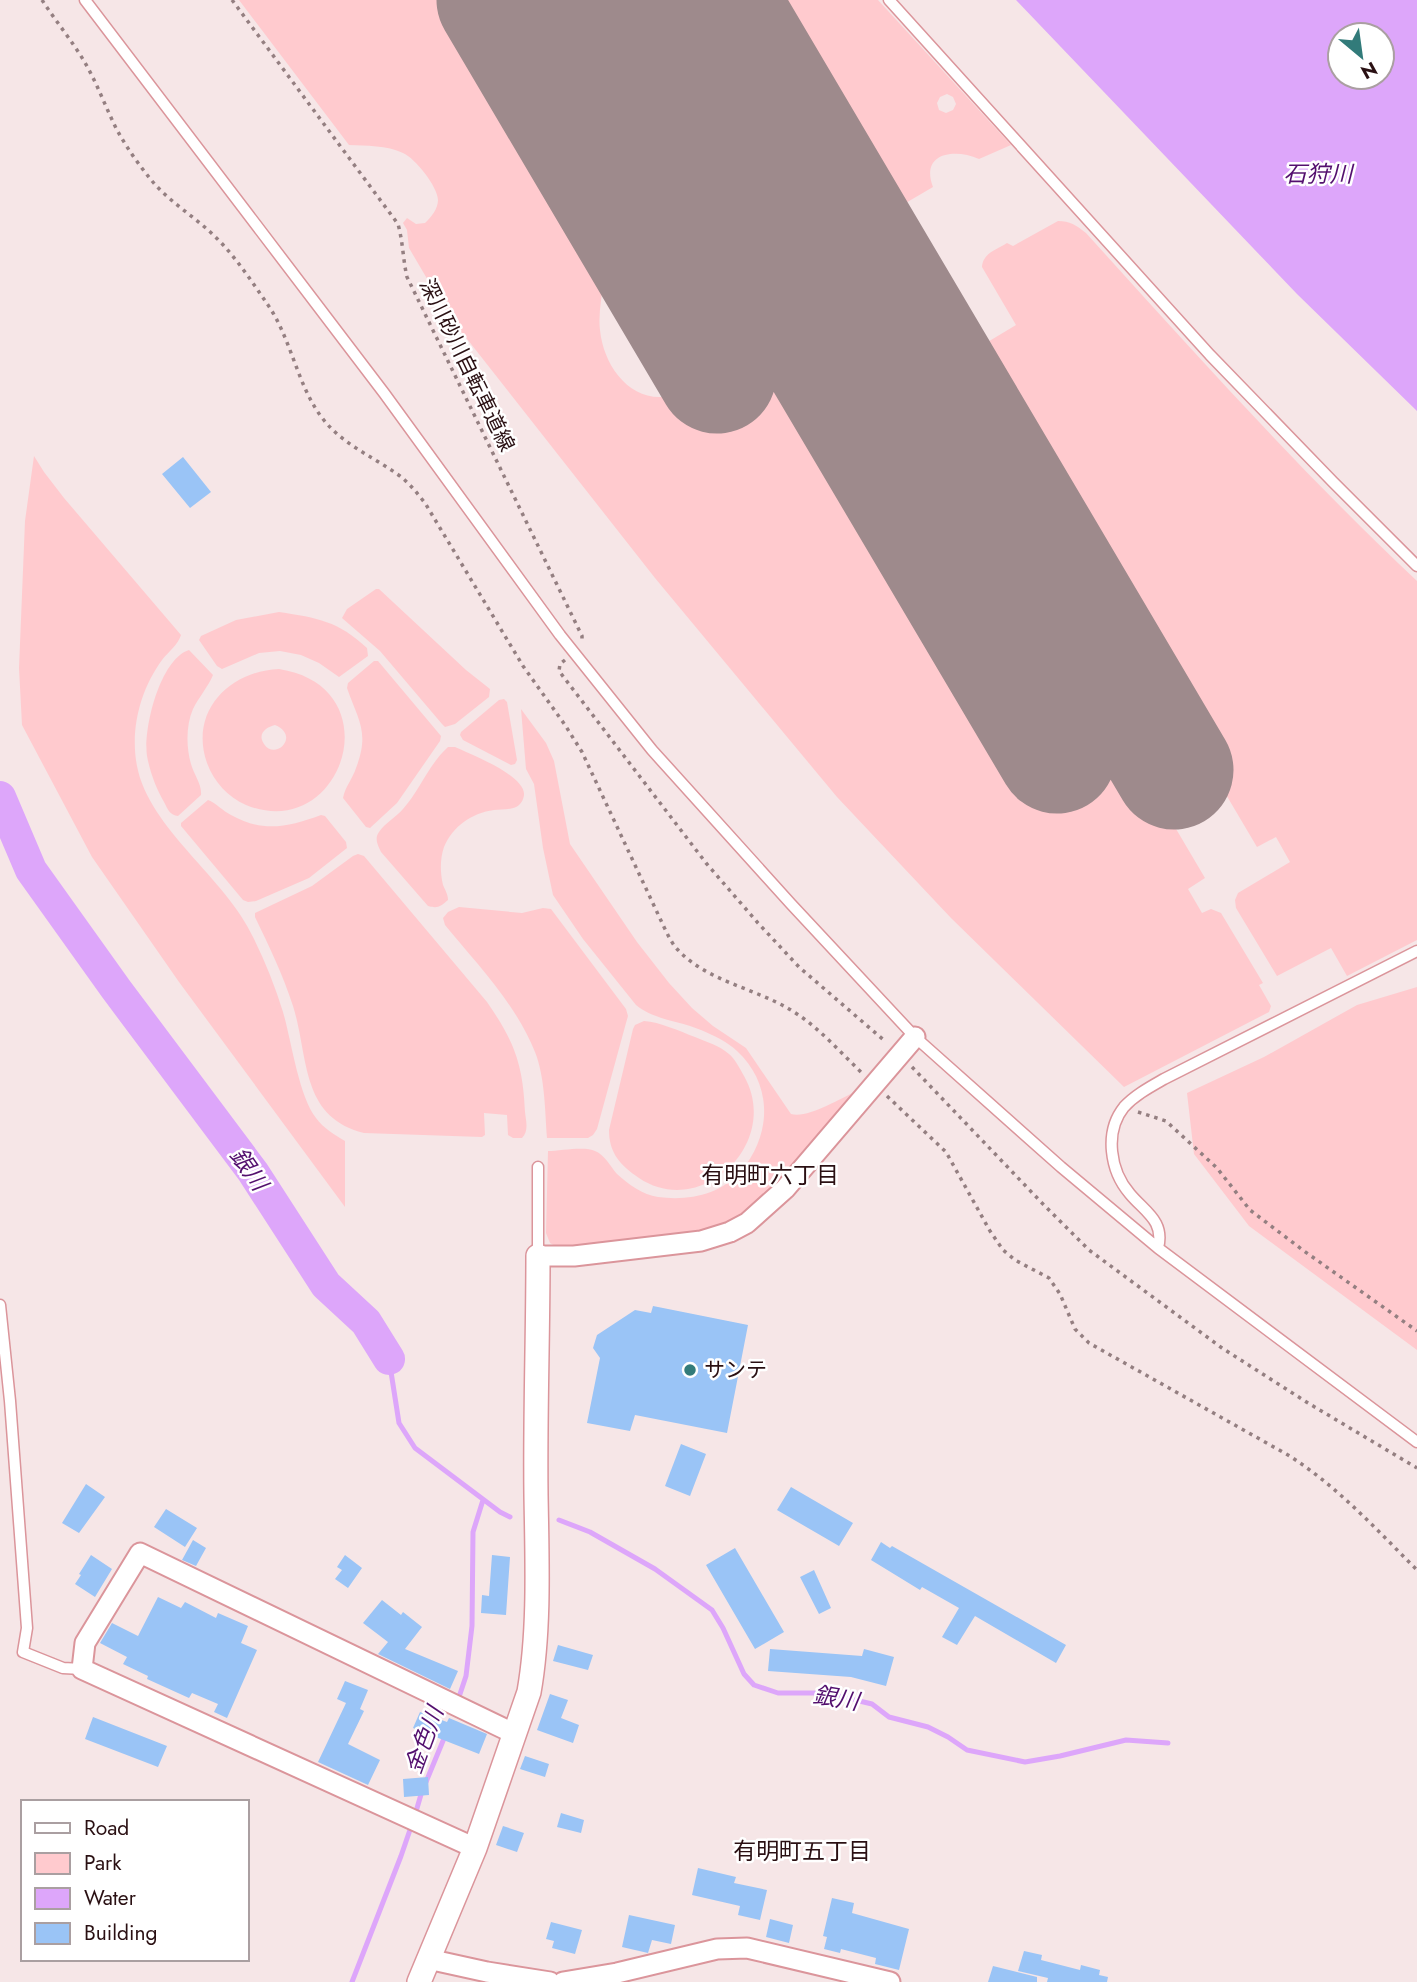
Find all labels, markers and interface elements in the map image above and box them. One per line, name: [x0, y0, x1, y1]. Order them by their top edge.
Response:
north arrow: [1326, 21, 1396, 91]
text: N: [1356, 55, 1382, 86]
water label: 石狩川: [1284, 157, 1356, 191]
street label: 深川砂川自転車道線: [412, 273, 522, 457]
water label: 銀川: [222, 1140, 278, 1200]
district label: 有明町六丁目: [701, 1158, 839, 1192]
place label: サンテ: [704, 1355, 767, 1385]
marker: サンテ: [682, 1362, 698, 1378]
water label: 銀川: [811, 1678, 864, 1719]
water label: 金色川: [396, 1699, 453, 1778]
legend: [21, 1800, 248, 1961]
text: Road: [84, 1813, 129, 1843]
district label: 有明町五丁目: [733, 1834, 871, 1868]
text: Park: [84, 1848, 122, 1878]
text: Water: [84, 1883, 137, 1913]
text: Building: [84, 1918, 157, 1948]

